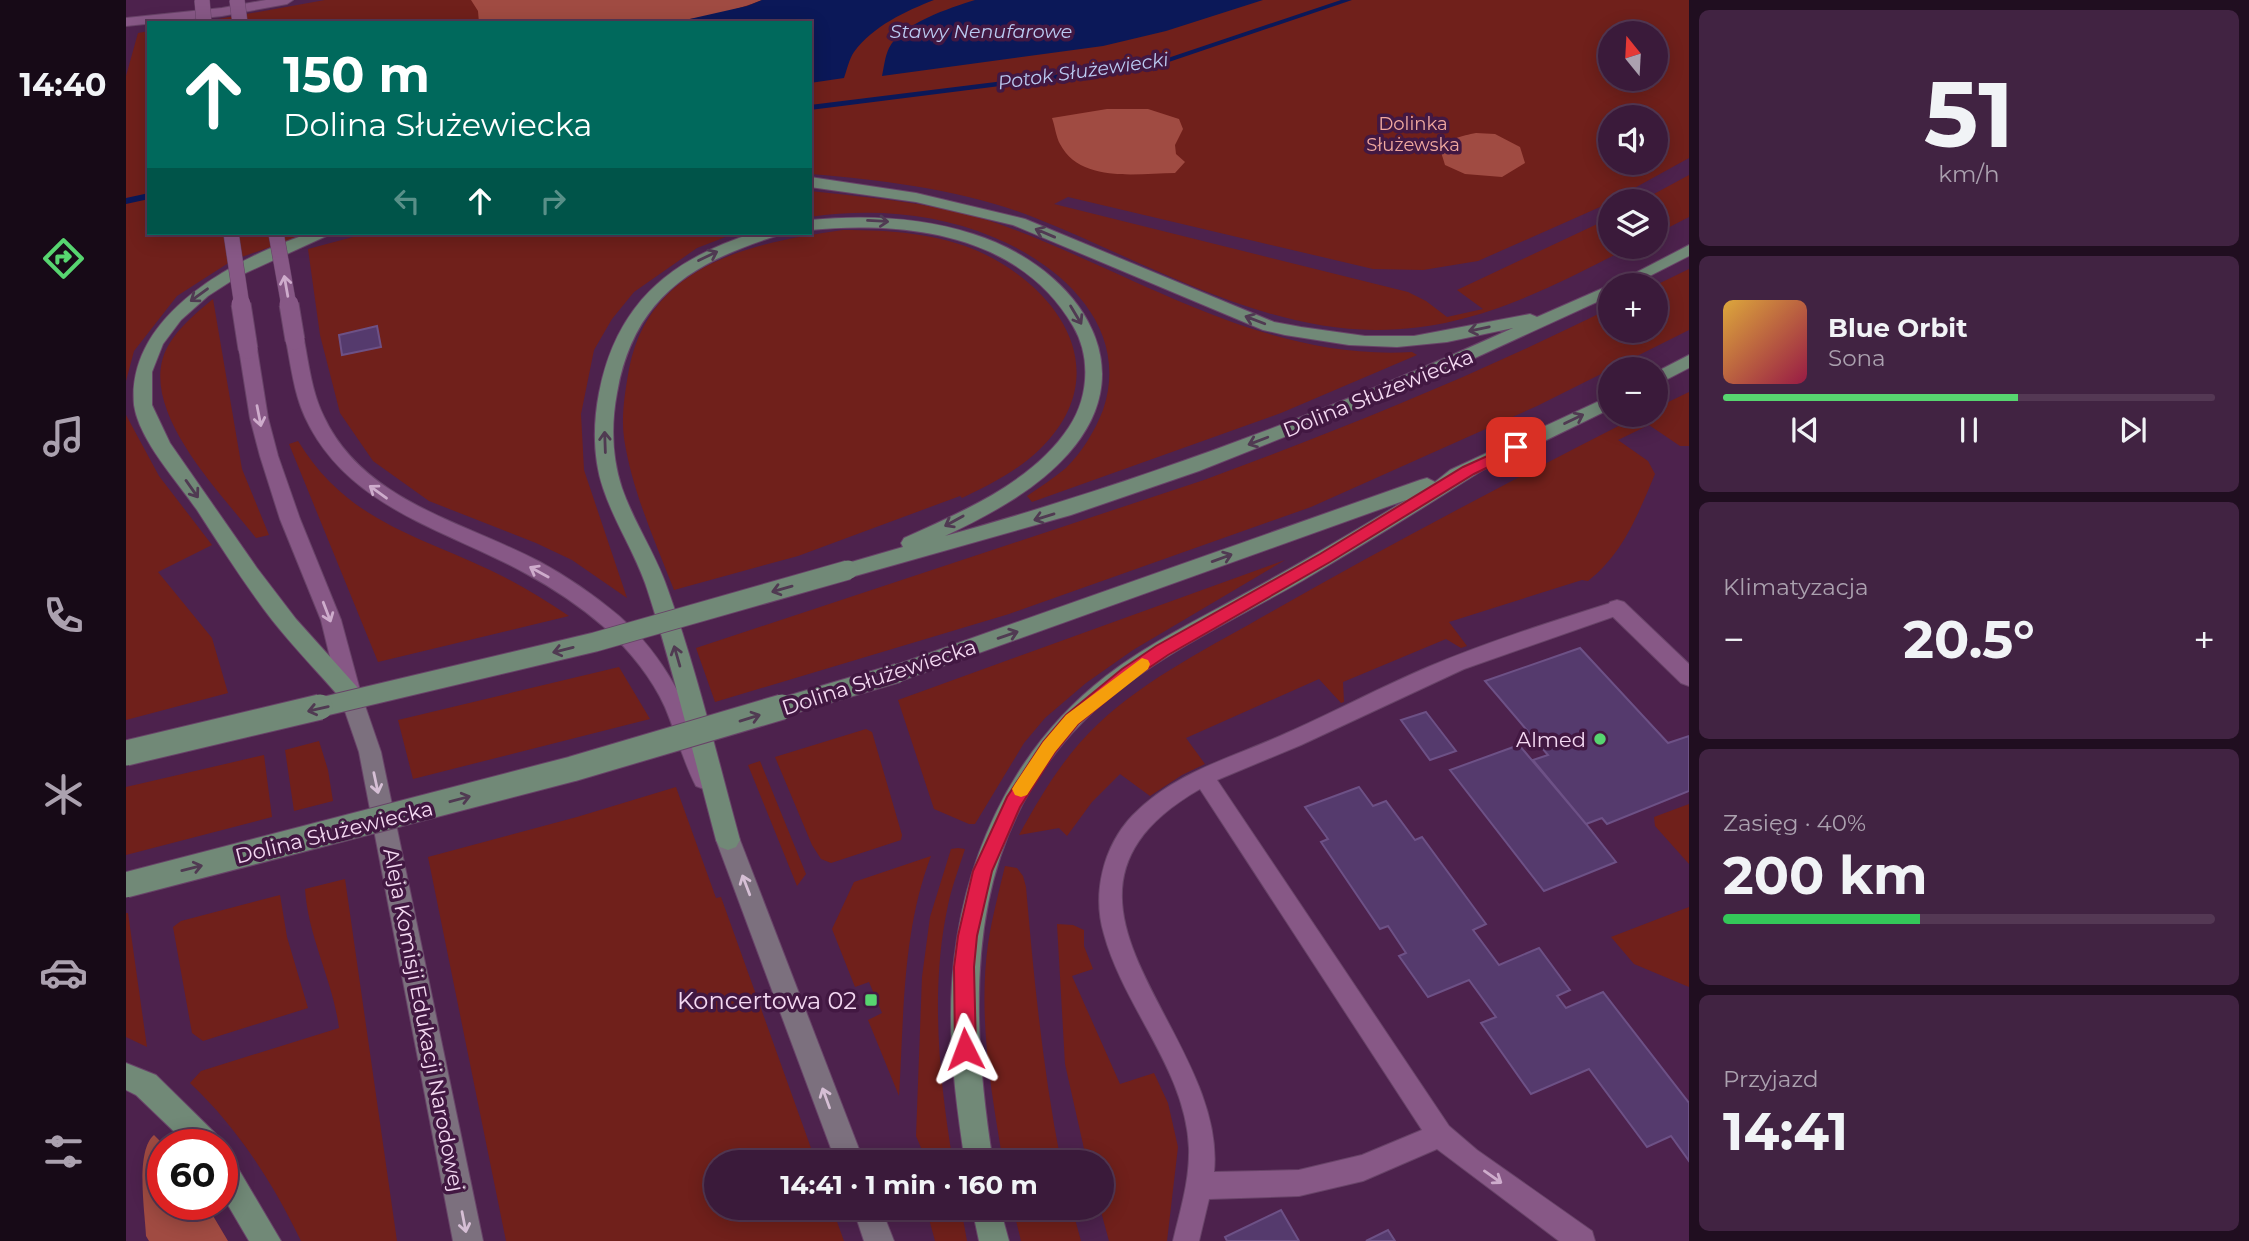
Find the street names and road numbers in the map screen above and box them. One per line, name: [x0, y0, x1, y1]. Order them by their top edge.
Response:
street label: Dolina Służewiecka: [1279, 343, 1477, 443]
street label: Dolina Służewiecka: [779, 634, 979, 720]
street label: Dolina Służewiecka: [232, 795, 436, 869]
street label: Aleja Komisji Edukacji Narodowej: [378, 846, 470, 1194]

